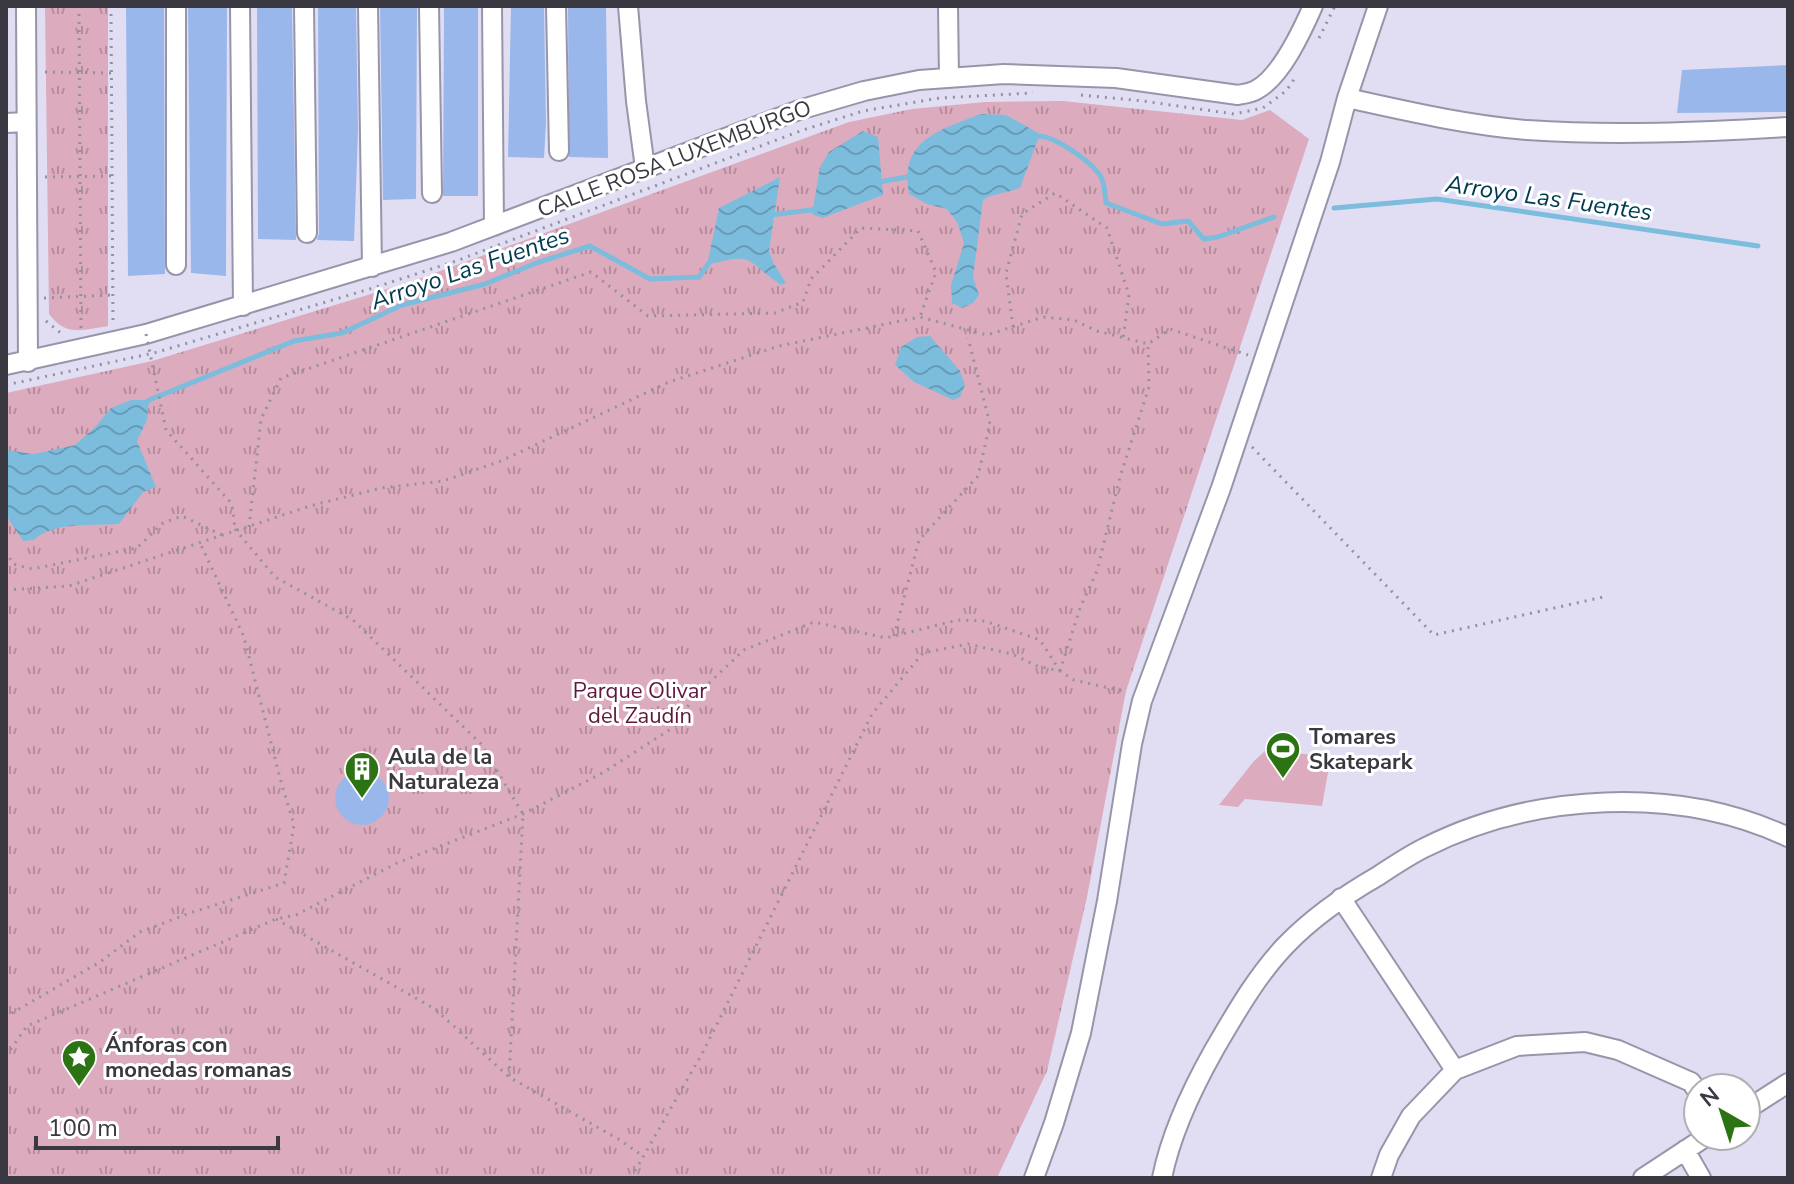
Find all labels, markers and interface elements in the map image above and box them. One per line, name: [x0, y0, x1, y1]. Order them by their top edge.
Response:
street label: CALLE ROSA LUXEMBURGO: [533, 93, 816, 225]
water label: Arroyo Las Fuentes: [1443, 168, 1654, 228]
water label: Arroyo Las Fuentes: [365, 219, 574, 317]
park label: Parque Olivar del Zaudín: [573, 676, 707, 731]
place label: Tomares Skatepark: [1309, 722, 1414, 777]
sports icon: Tomares Skatepark: [1264, 730, 1302, 780]
place label: Aula de la Naturaleza: [388, 742, 499, 797]
building icon: Aula de la Naturaleza: [343, 750, 381, 800]
place label: Ánforas con monedas romanas: [105, 1030, 292, 1085]
place icon: Ánforas con monedas romanas: [60, 1038, 98, 1088]
north arrow: [1682, 1072, 1762, 1152]
text: N: [1694, 1080, 1726, 1114]
scale bar: [36, 1100, 278, 1150]
text: 100 m: [48, 1112, 118, 1144]

